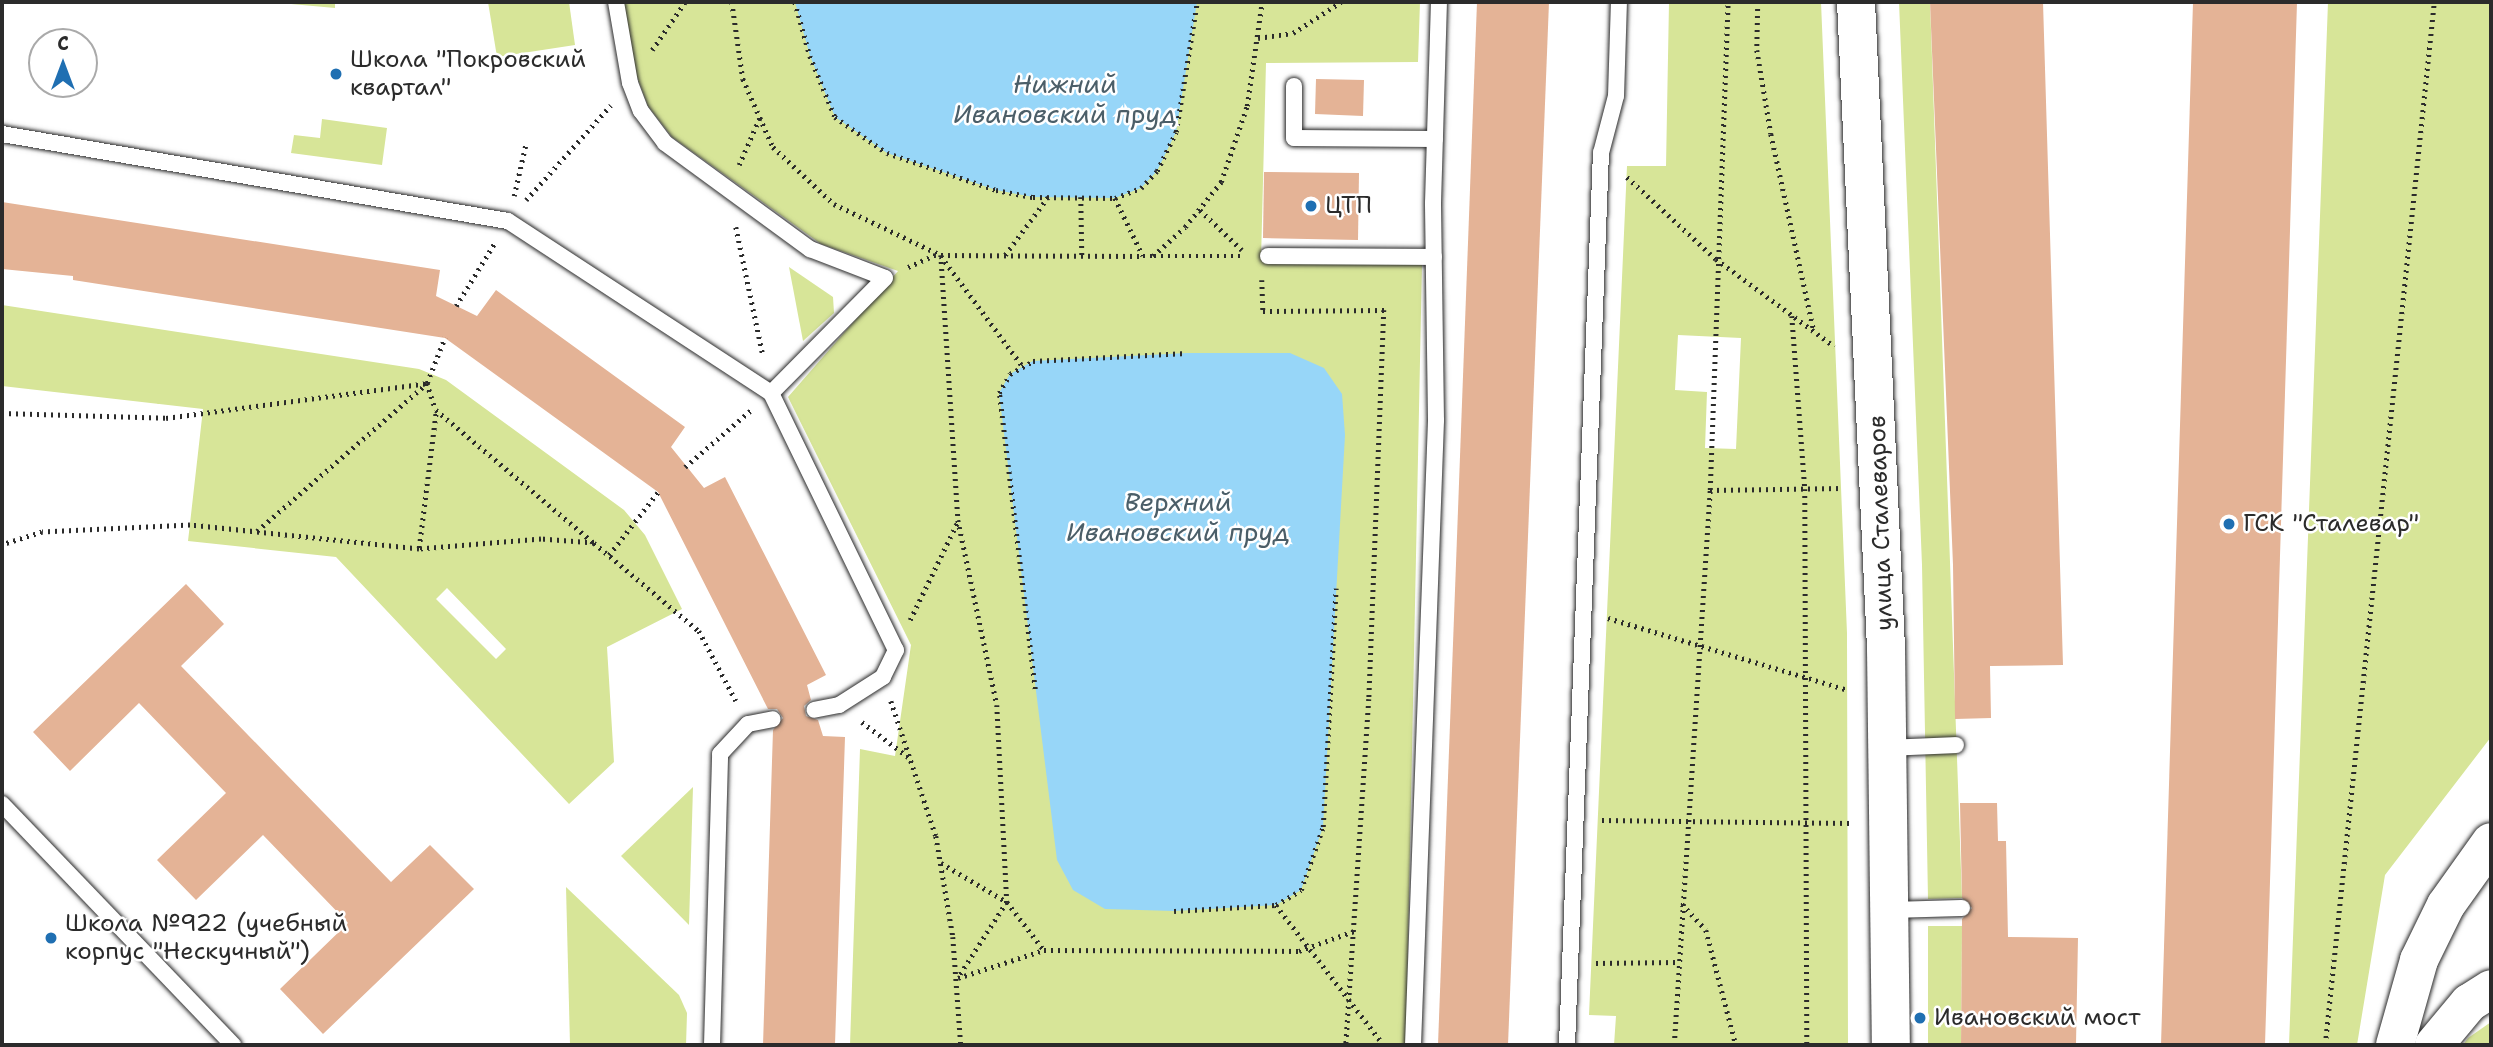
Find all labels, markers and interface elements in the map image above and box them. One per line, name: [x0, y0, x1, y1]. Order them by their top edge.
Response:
north arrow: [28, 28, 98, 98]
text: С: [57, 31, 69, 56]
place label: Школа "Покровский квартал": [350, 46, 586, 102]
marker: Школа "Покровский квартал": [328, 66, 344, 82]
water label: Нижний Ивановский пруд: [953, 68, 1177, 130]
place label: ЦТП: [1325, 192, 1372, 220]
marker: ЦТП: [1303, 198, 1319, 214]
street label: улица Сталеваров: [1863, 415, 1899, 631]
water label: Верхний Ивановский пруд: [1066, 486, 1290, 548]
place label: ГСК "Сталевар": [2243, 510, 2419, 538]
marker: ГСК "Сталевар": [2221, 516, 2237, 532]
place label: Школа №922 (учебный корпус "Нескучный"): [65, 910, 347, 966]
marker: Школа №922 (учебный корпус "Нескучный"): [43, 930, 59, 946]
place label: Ивановский мост: [1934, 1004, 2140, 1032]
marker: Ивановский мост: [1912, 1010, 1928, 1026]

